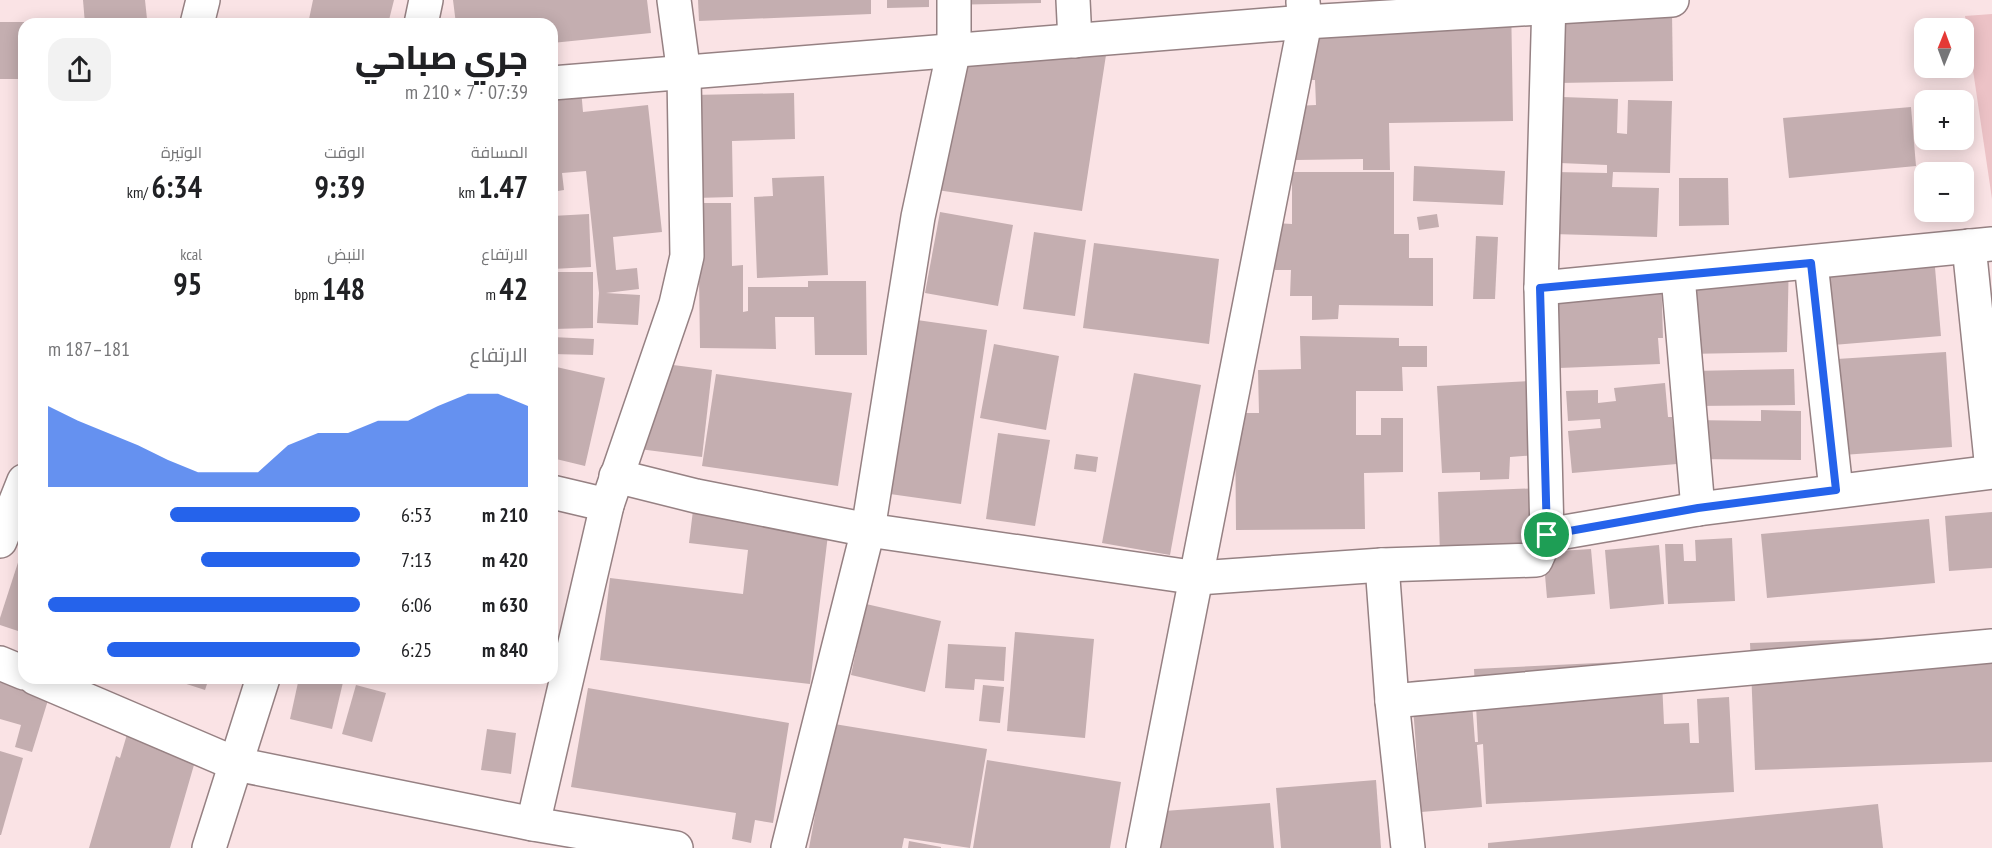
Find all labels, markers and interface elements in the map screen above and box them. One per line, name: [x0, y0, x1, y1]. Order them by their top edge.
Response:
north arrow: [1914, 18, 1974, 78]
map controls: [1914, 18, 1974, 222]
text: جري صباحي: [355, 35, 528, 78]
button: share: [48, 38, 111, 101]
text: 07:39 · 7 × 210 m: [405, 79, 528, 105]
button: +: [1914, 90, 1974, 150]
text: الوتيرة: [161, 142, 202, 162]
text: الوقت: [324, 142, 365, 162]
text: المسافة: [471, 142, 528, 162]
button: −: [1914, 162, 1974, 222]
text: 6:34: [151, 167, 202, 206]
text: 9:39: [314, 167, 365, 206]
text: 1.47: [479, 167, 528, 206]
text: /km: [127, 182, 151, 202]
text: km: [459, 182, 479, 202]
text: kcal: [180, 244, 202, 264]
text: النبض: [327, 244, 365, 264]
text: الارتفاع: [481, 244, 528, 264]
text: 95: [173, 264, 202, 303]
text: 148: [322, 269, 365, 308]
text: 42: [499, 269, 528, 308]
text: bpm: [294, 284, 322, 304]
text: m: [485, 284, 499, 304]
text: 181–187 m: [48, 336, 130, 362]
text: الارتفاع: [469, 342, 528, 368]
text: 6:53: [401, 502, 432, 528]
text: 210 m: [482, 502, 528, 528]
pin: [1521, 509, 1572, 560]
icon: arrive: [1530, 518, 1563, 551]
text: 7:13: [401, 547, 432, 573]
text: 420 m: [482, 547, 528, 573]
text: 6:06: [401, 592, 432, 618]
text: 630 m: [482, 592, 528, 618]
text: 6:25: [401, 637, 432, 663]
text: 840 m: [482, 637, 528, 663]

